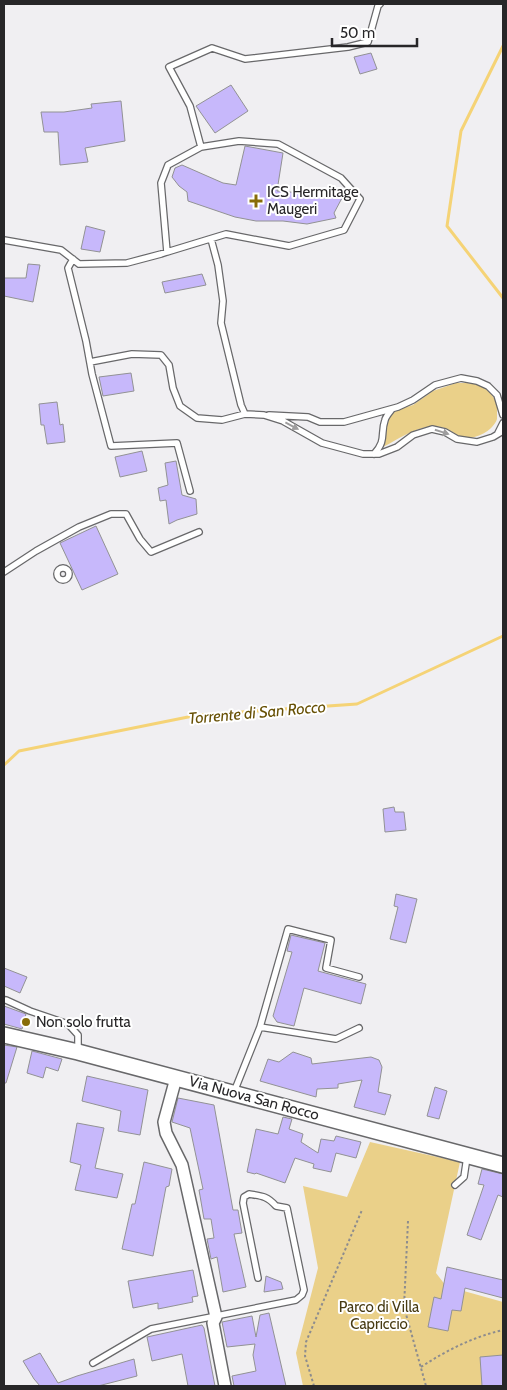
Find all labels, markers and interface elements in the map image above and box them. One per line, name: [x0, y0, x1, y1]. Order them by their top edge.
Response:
scale bar: [332, 15, 417, 47]
text: 50 m: [340, 24, 375, 42]
place label: ICS Hermitage Maugeri: [267, 183, 359, 218]
marker: ICS Hermitage Maugeri: [249, 194, 263, 208]
one-way arrow: [285, 422, 299, 430]
one-way arrow: [435, 429, 450, 437]
water label: Torrente di San Rocco: [187, 697, 327, 728]
place label: Non solo frutta: [36, 1013, 132, 1031]
marker: Non solo frutta: [20, 1016, 32, 1028]
street label: Via Nuova San Rocco: [187, 1072, 321, 1124]
park label: Parco di Villa Capriccio: [339, 1298, 420, 1333]

